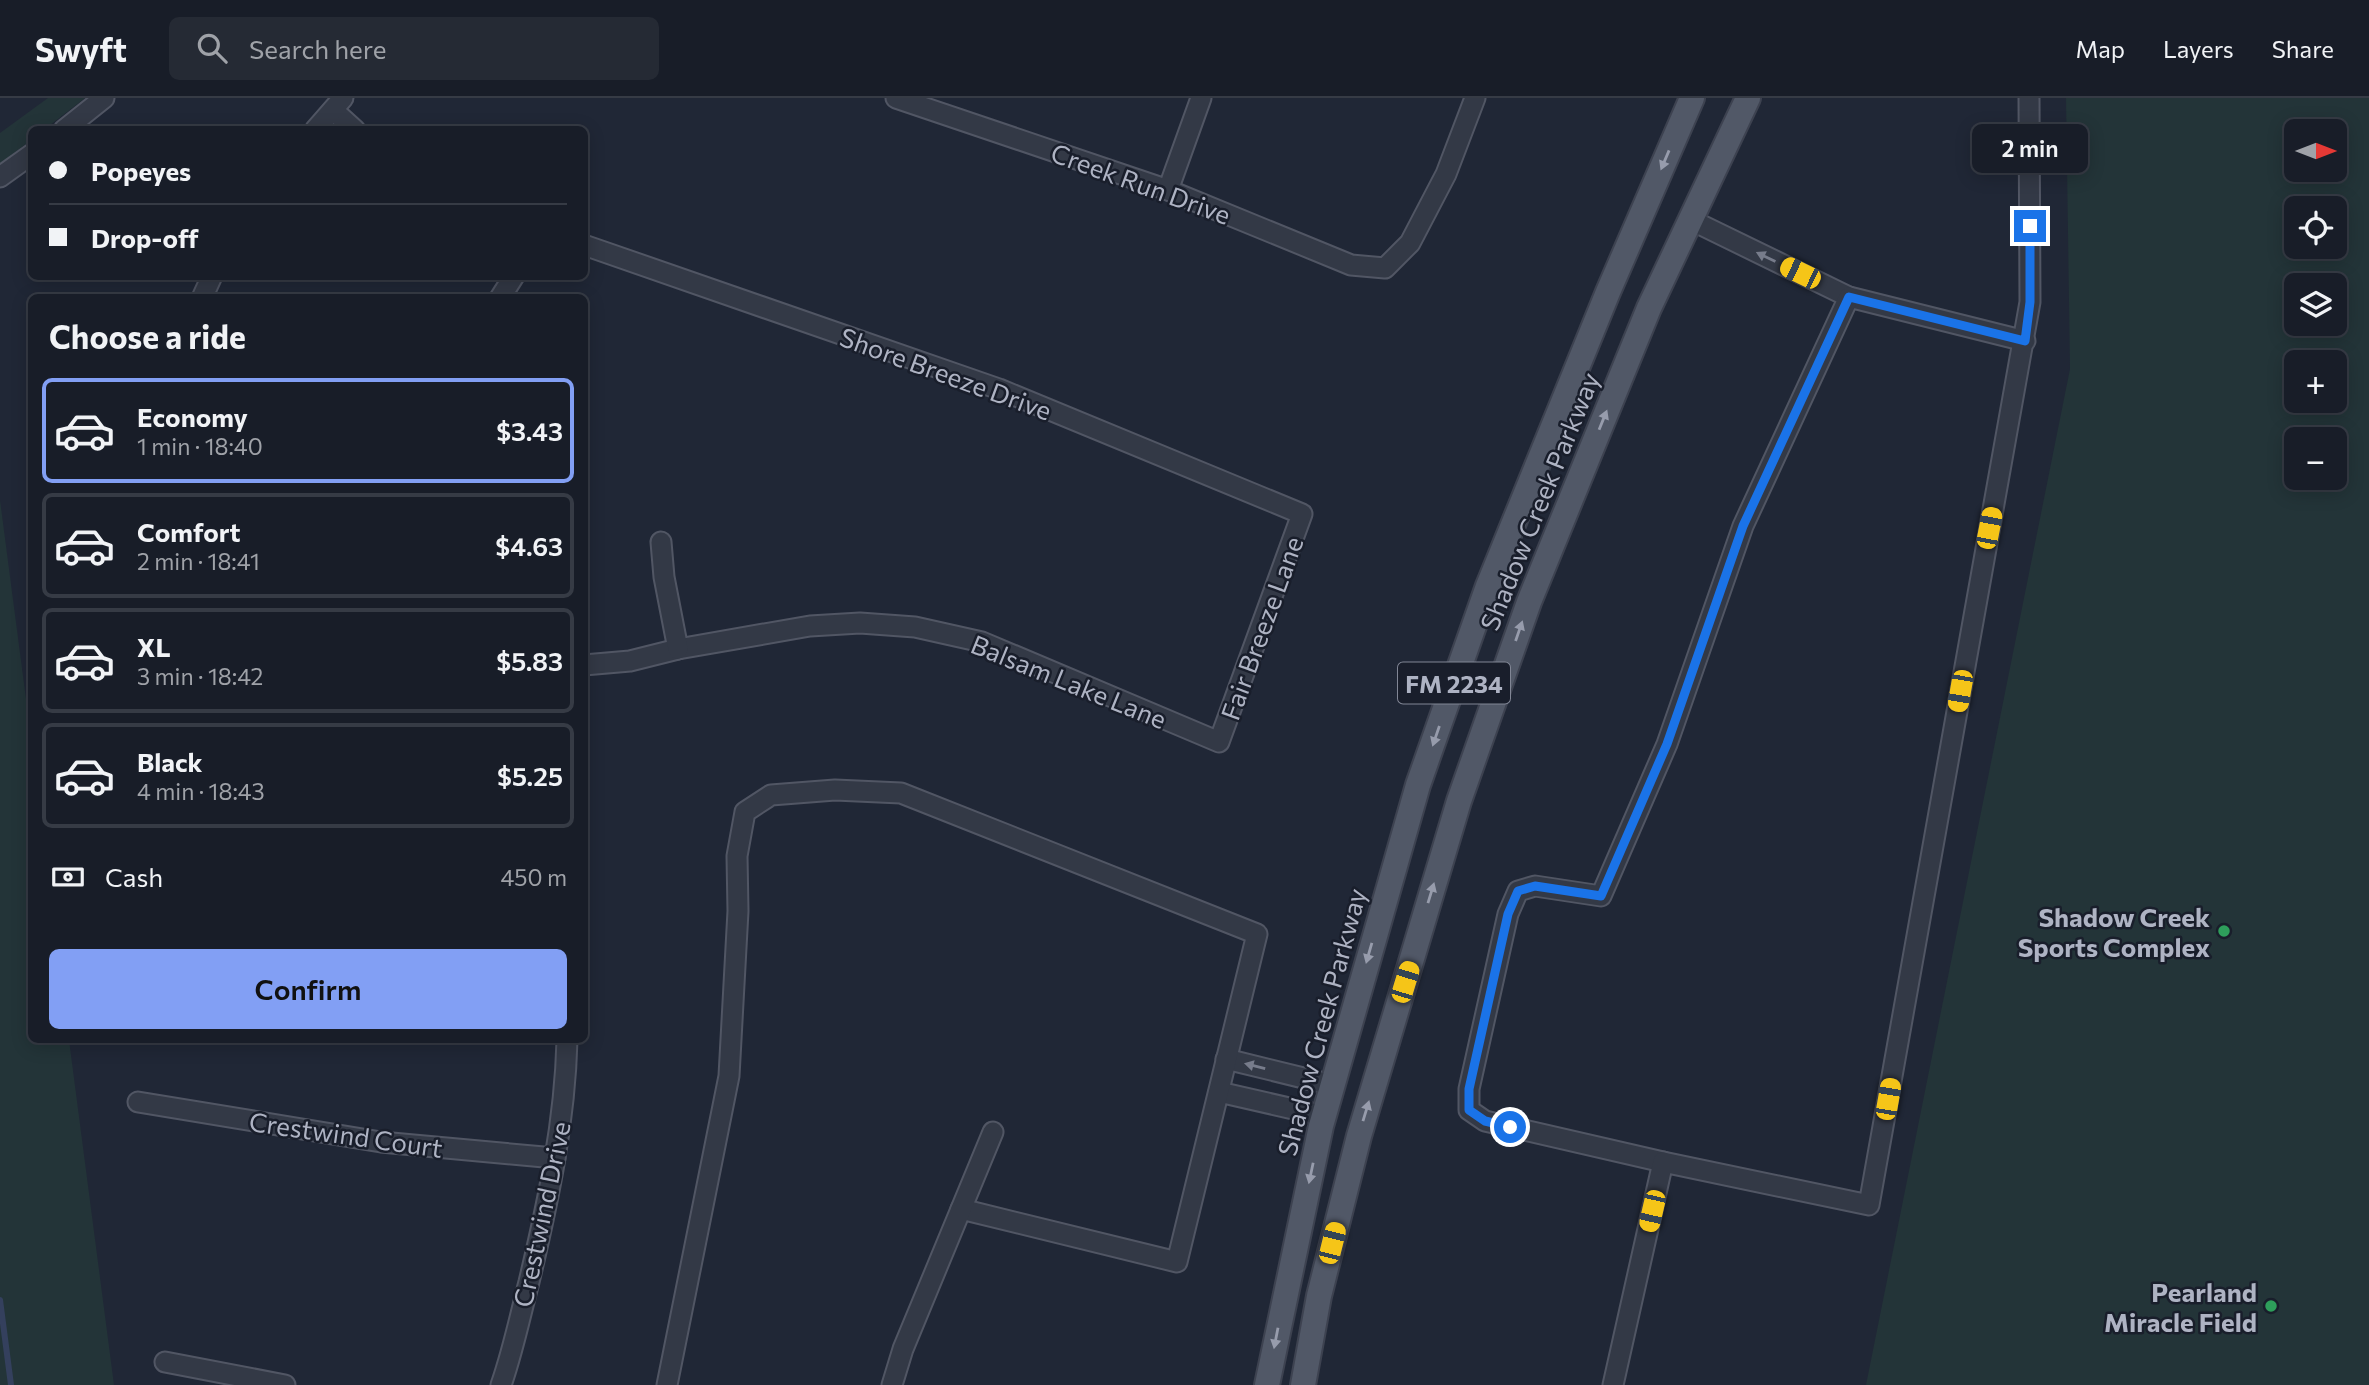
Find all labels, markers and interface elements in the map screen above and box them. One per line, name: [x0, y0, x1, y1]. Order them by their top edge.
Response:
search box: [169, 17, 659, 80]
text: Swyft: [35, 28, 127, 69]
icon: search: [193, 29, 231, 67]
text: Search here: [249, 33, 386, 64]
text: Map: [2076, 34, 2125, 63]
text: Layers: [2163, 34, 2234, 63]
text: Share: [2272, 34, 2334, 63]
north arrow: [2284, 119, 2347, 182]
map controls: [2284, 119, 2347, 490]
callout: 2 min: [1972, 124, 2088, 174]
text: 2 min: [2002, 134, 2058, 162]
street label: Creek Run Drive: [1047, 136, 1235, 230]
one-way arrow: [1659, 150, 1670, 171]
text: Popeyes: [91, 155, 191, 186]
button: locate: [2284, 196, 2347, 259]
route end: [2014, 210, 2046, 242]
text: Drop-off: [91, 222, 198, 253]
one-way arrow: [1756, 251, 1776, 262]
car: [1777, 254, 1824, 292]
button: layers: [2284, 273, 2347, 336]
text: Choose a ride: [49, 316, 246, 356]
street label: Shore Breeze Drive: [836, 320, 1056, 426]
button: +: [2284, 350, 2347, 413]
street label: Shadow Creek Parkway: [1473, 367, 1605, 635]
icon: car: [53, 399, 116, 462]
text: Economy: [137, 401, 248, 432]
one-way arrow: [1598, 409, 1609, 430]
text: $3.43: [496, 415, 563, 446]
button: −: [2284, 427, 2347, 490]
text: 1 min · 18:40: [137, 432, 263, 460]
car: [1975, 505, 2004, 551]
icon: car: [53, 514, 116, 577]
text: Comfort: [137, 516, 240, 547]
text: $4.63: [495, 530, 563, 561]
street label: Fair Breeze Lane: [1213, 532, 1309, 724]
text: 2 min · 18:41: [137, 547, 260, 575]
one-way arrow: [1513, 620, 1524, 641]
street label: Balsam Lake Lane: [967, 628, 1171, 734]
icon: car: [53, 629, 116, 692]
text: XL: [137, 631, 171, 662]
text: $5.83: [496, 645, 563, 676]
text: 3 min · 18:42: [137, 662, 263, 690]
road number: FM 2234: [1398, 662, 1510, 704]
car: [1947, 668, 1974, 714]
one-way arrow: [1430, 725, 1441, 746]
icon: car: [53, 744, 116, 807]
text: Black: [137, 746, 203, 777]
text: $5.25: [497, 760, 563, 791]
text: 4 min · 18:43: [137, 777, 265, 805]
icon: cash: [49, 858, 87, 896]
text: Cash: [105, 861, 163, 892]
text: 450 m: [501, 863, 567, 891]
one-way arrow: [1427, 882, 1437, 903]
street label: Shadow Creek Parkway: [1270, 885, 1372, 1159]
place label: Shadow Creek Sports Complex: [2018, 901, 2210, 962]
marker: Shadow Creek Sports Complex: [2216, 923, 2232, 939]
one-way arrow: [1363, 942, 1374, 964]
button: Confirm: [49, 949, 567, 1029]
car: [1389, 959, 1422, 1005]
one-way arrow: [1244, 1060, 1266, 1071]
car: [1875, 1076, 1902, 1122]
one-way arrow: [1362, 1100, 1372, 1121]
street label: Crestwind Court: [247, 1105, 445, 1163]
route start: [1494, 1111, 1526, 1143]
street label: Crestwind Drive: [506, 1118, 576, 1310]
one-way arrow: [1305, 1162, 1316, 1184]
car: [1638, 1188, 1667, 1234]
car: [1317, 1220, 1348, 1266]
place label: Pearland Miracle Field: [2104, 1276, 2257, 1337]
marker: Pearland Miracle Field: [2263, 1298, 2279, 1314]
one-way arrow: [1270, 1327, 1281, 1349]

